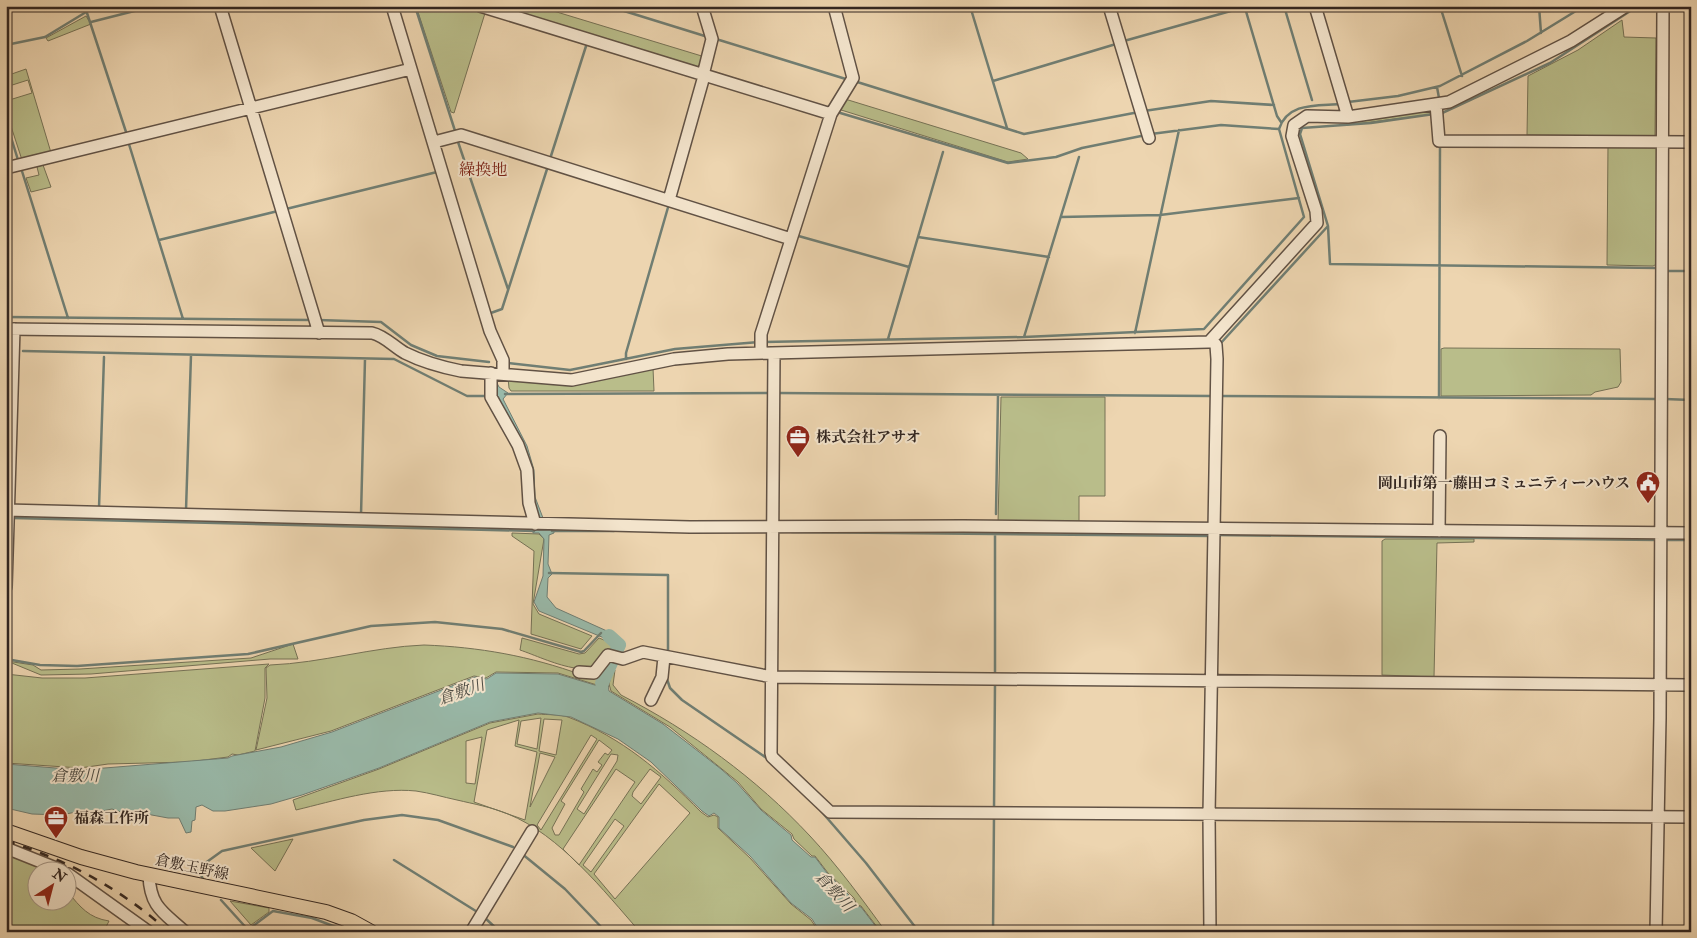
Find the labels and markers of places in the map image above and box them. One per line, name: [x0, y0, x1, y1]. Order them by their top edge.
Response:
office icon: 株式会社アサオ: [785, 424, 811, 458]
place label: 株式会社アサオ: [816, 428, 921, 447]
public building icon: 岡山市第一藤田コミュニティーハウス: [1635, 470, 1661, 504]
place label: 岡山市第一藤田コミュニティーハウス: [1378, 474, 1630, 493]
office icon: 福森工作所: [43, 805, 69, 839]
place label: 福森工作所: [74, 809, 149, 828]

